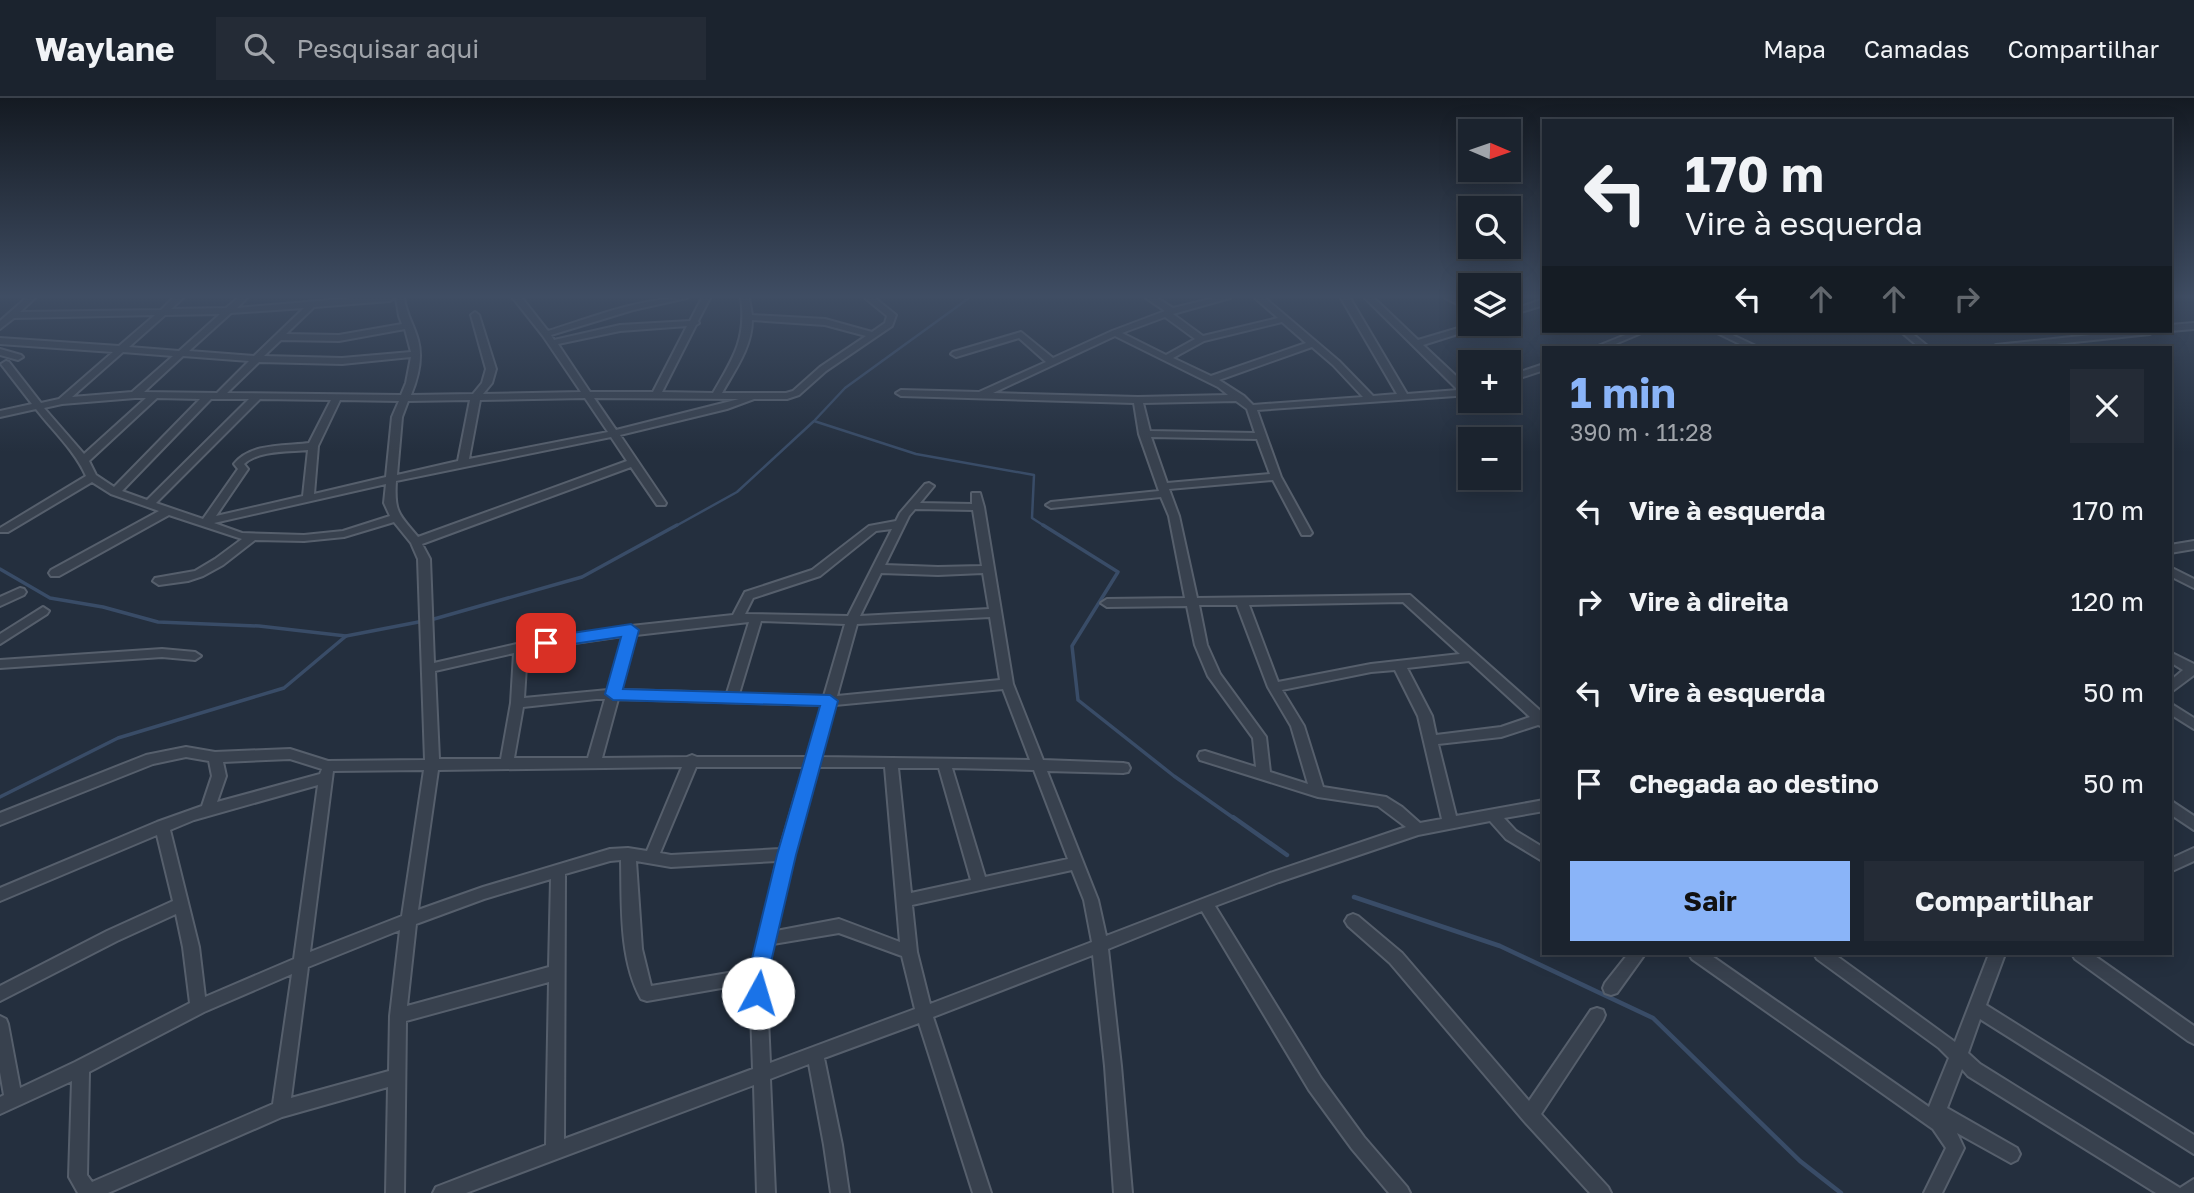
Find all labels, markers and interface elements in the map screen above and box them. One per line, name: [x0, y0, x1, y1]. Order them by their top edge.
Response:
search box: [216, 17, 706, 80]
text: Waylane: [35, 29, 174, 68]
icon: search: [240, 29, 278, 67]
text: Pesquisar aqui: [296, 33, 479, 64]
text: Mapa: [1763, 34, 1826, 63]
text: Camadas: [1864, 34, 1969, 63]
text: Compartilhar: [2007, 34, 2159, 63]
north arrow: [1458, 119, 1521, 182]
map controls: [1458, 119, 1521, 490]
text: 170 m: [1685, 144, 1824, 203]
icon: left: [1570, 147, 1661, 238]
button: search: [1458, 196, 1521, 259]
text: Vire à esquerda: [1685, 204, 1923, 242]
button: layers: [1458, 273, 1521, 336]
icon: left: [1729, 280, 1767, 318]
icon: ahead: [1802, 280, 1840, 318]
icon: ahead: [1875, 280, 1913, 318]
icon: right: [1948, 280, 1986, 318]
button: +: [1458, 350, 1521, 413]
text: 1 min: [1570, 367, 1676, 417]
button: close: [2070, 369, 2144, 443]
text: 390 m · 11:28: [1570, 418, 1713, 446]
button: −: [1458, 427, 1521, 490]
icon: left: [1570, 492, 1608, 530]
text: Vire à esquerda: [1629, 495, 1825, 526]
text: 170 m: [2072, 495, 2144, 526]
icon: right: [1570, 583, 1608, 621]
text: Vire à direita: [1629, 586, 1789, 617]
text: 120 m: [2071, 586, 2144, 617]
pin: [516, 613, 576, 673]
icon: arrive: [527, 624, 565, 662]
icon: left: [1570, 674, 1608, 712]
text: Vire à esquerda: [1629, 677, 1825, 708]
text: 50 m: [2083, 677, 2144, 708]
icon: arrive: [1570, 765, 1608, 803]
text: Chegada ao destino: [1629, 768, 1879, 799]
text: 50 m: [2083, 768, 2144, 799]
button: Sair: [1570, 861, 1850, 941]
button: Compartilhar: [1864, 861, 2144, 941]
position arrow: [721, 956, 795, 1030]

